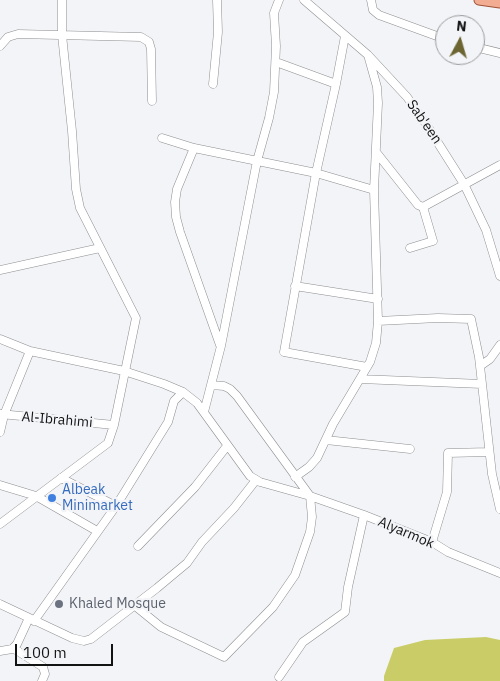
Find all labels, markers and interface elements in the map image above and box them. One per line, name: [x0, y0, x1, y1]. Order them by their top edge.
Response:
north arrow: [435, 15, 485, 65]
text: N: [455, 17, 467, 36]
street label: Sab'een: [403, 97, 445, 147]
street label: Al-Ibrahimi: [21, 409, 93, 431]
place label: Albeak Minimarket: [62, 482, 133, 514]
marker: Albeak Minimarket: [46, 492, 58, 504]
street label: Alyarmok: [375, 514, 437, 552]
place label: Khaled Mosque: [69, 596, 166, 612]
marker: Khaled Mosque: [53, 598, 65, 610]
scale bar: [18, 634, 115, 666]
text: 100 m: [23, 643, 67, 662]

